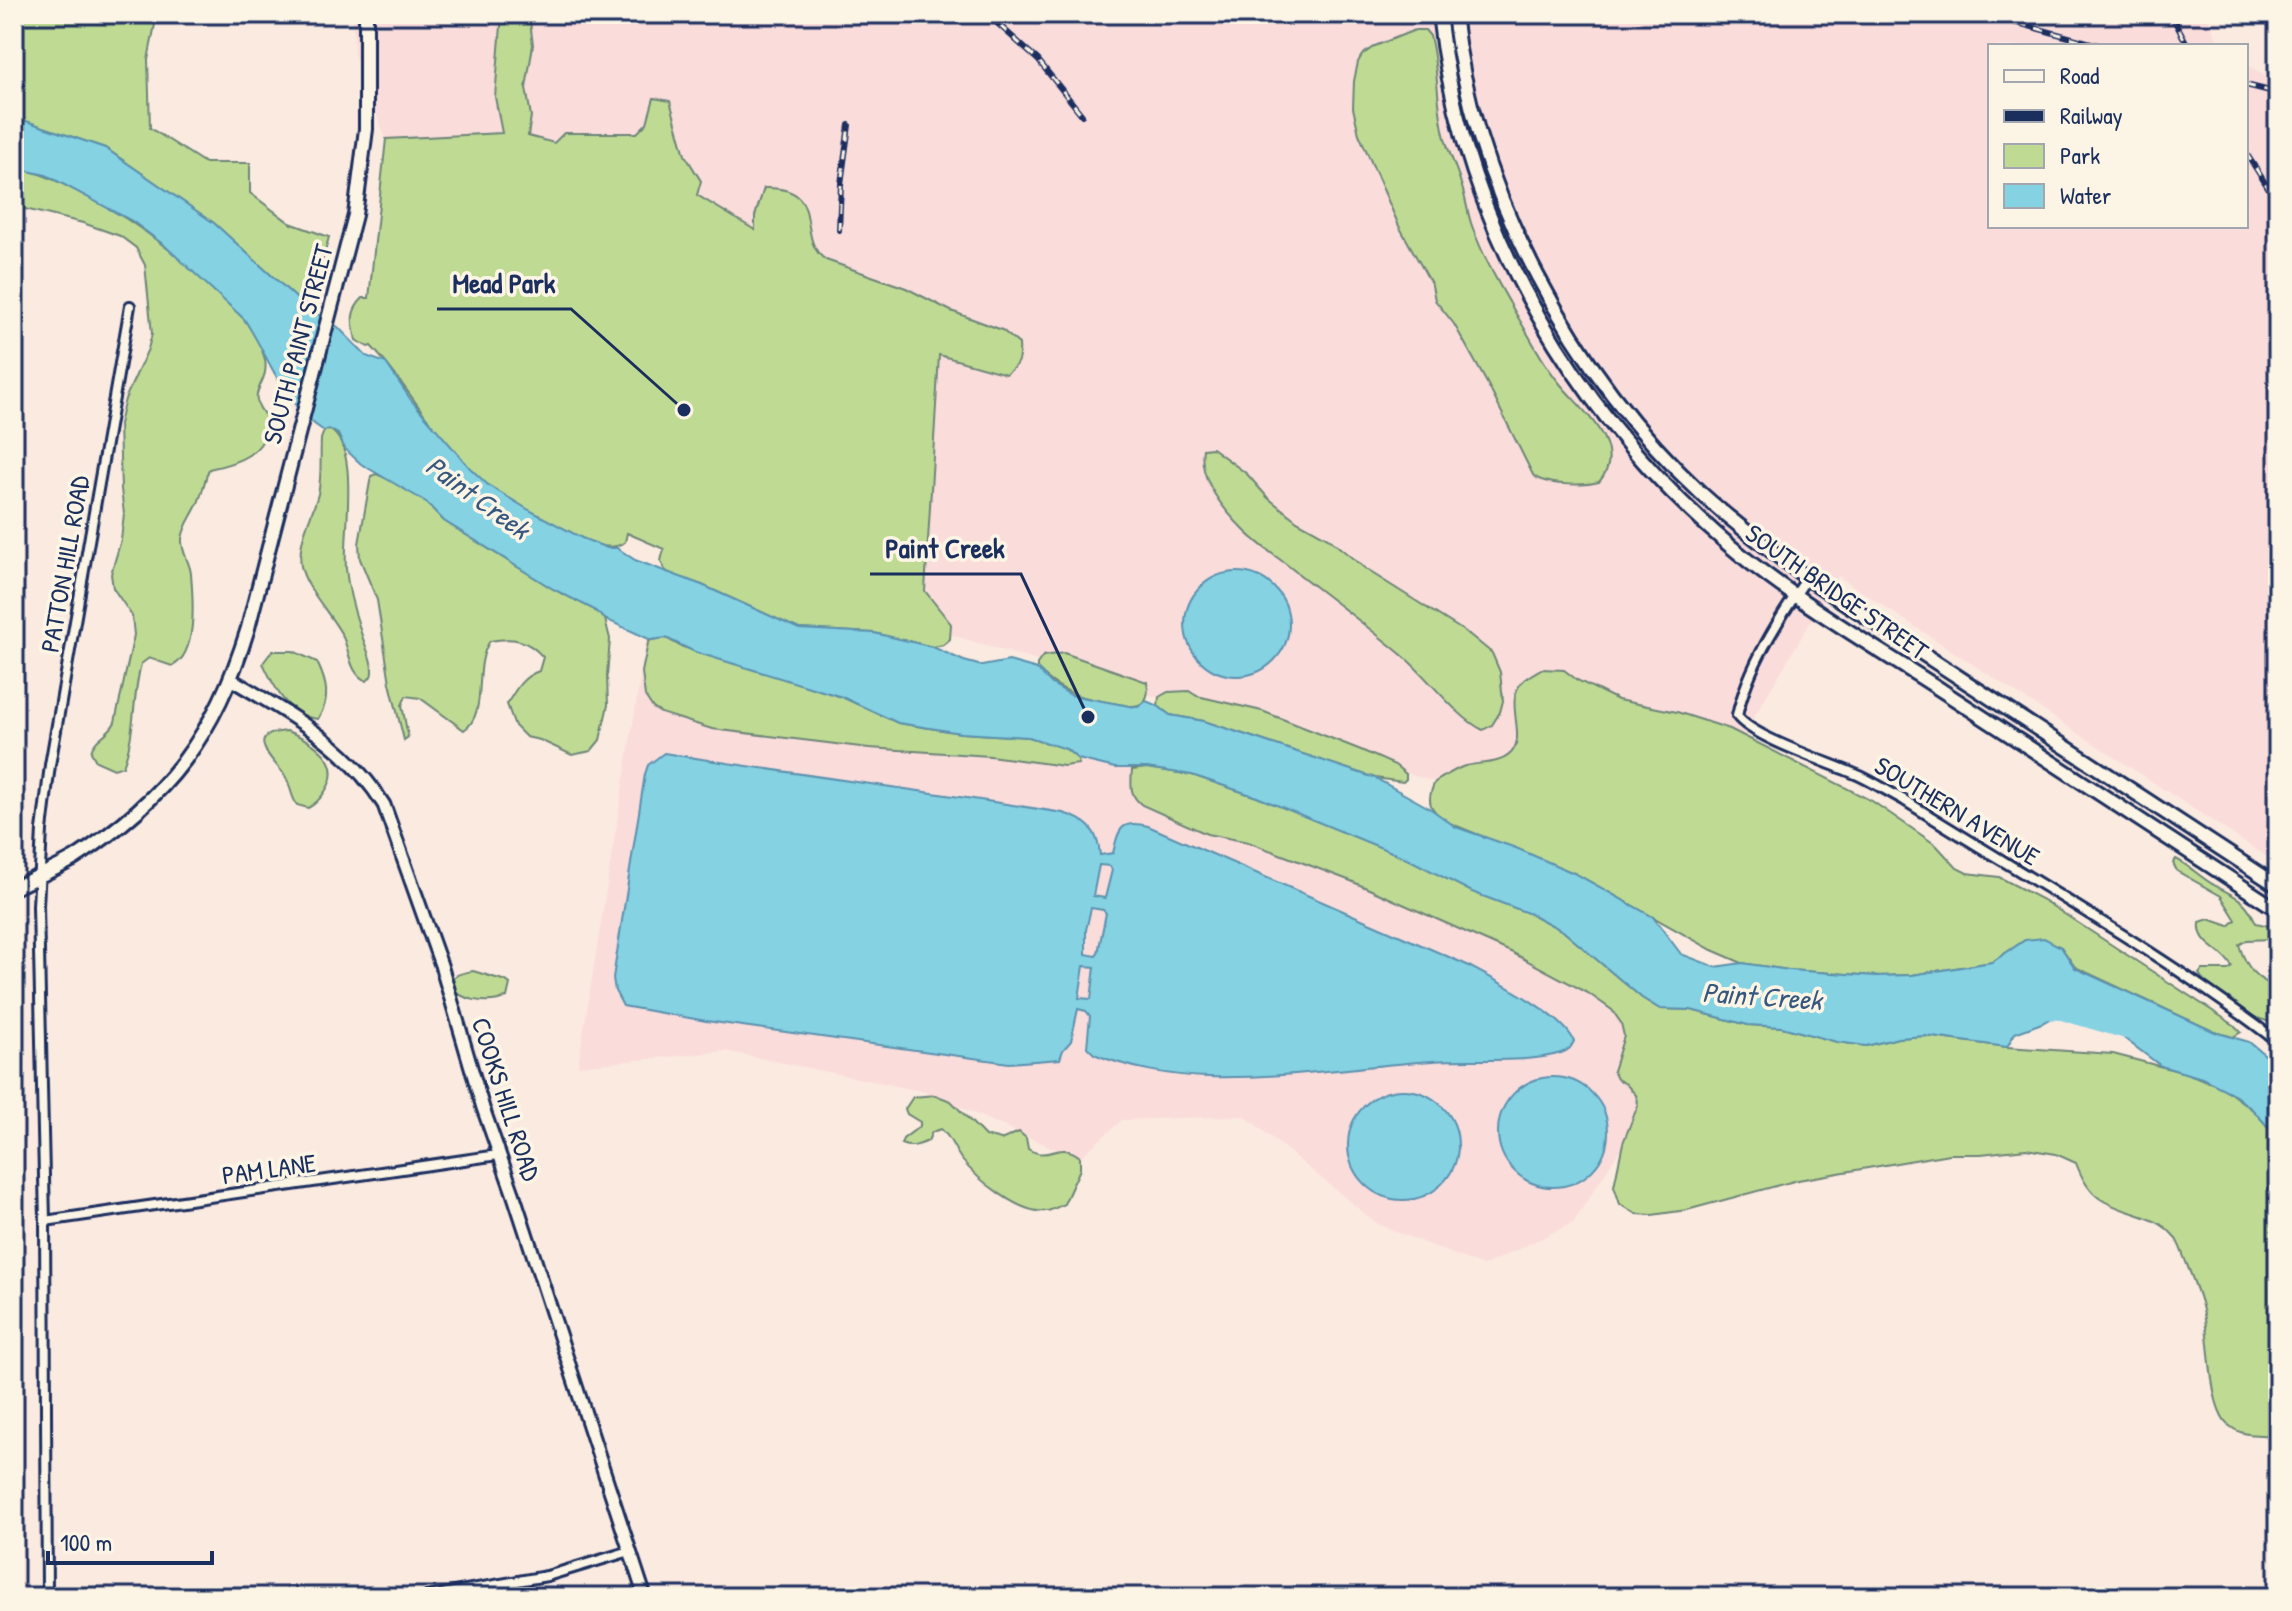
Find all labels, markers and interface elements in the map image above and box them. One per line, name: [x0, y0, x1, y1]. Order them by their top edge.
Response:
legend: [1988, 44, 2248, 228]
text: Road: [2060, 59, 2099, 91]
text: Railway: [2060, 99, 2123, 131]
text: Park: [2060, 139, 2100, 171]
text: Water: [2060, 179, 2111, 211]
street label: SOUTH PAINT STREET: [254, 239, 341, 448]
callout: Mead Park: [437, 257, 571, 309]
text: Mead Park: [453, 264, 556, 302]
water label: Paint Creek: [418, 447, 539, 549]
street label: PATTON HILL ROAD: [32, 472, 97, 655]
street label: SOUTH BRIDGE STREET: [1739, 515, 1936, 668]
callout: Paint Creek: [870, 522, 1021, 574]
text: Paint Creek: [885, 529, 1005, 567]
street label: SOUTHERN AVENUE: [1868, 748, 2047, 874]
water label: Paint Creek: [1701, 973, 1825, 1019]
street label: COOKS HILL ROAD: [464, 1013, 550, 1186]
street label: PAM LANE: [220, 1145, 319, 1192]
scale bar: [48, 1515, 212, 1565]
text: 100 m: [60, 1526, 112, 1558]

